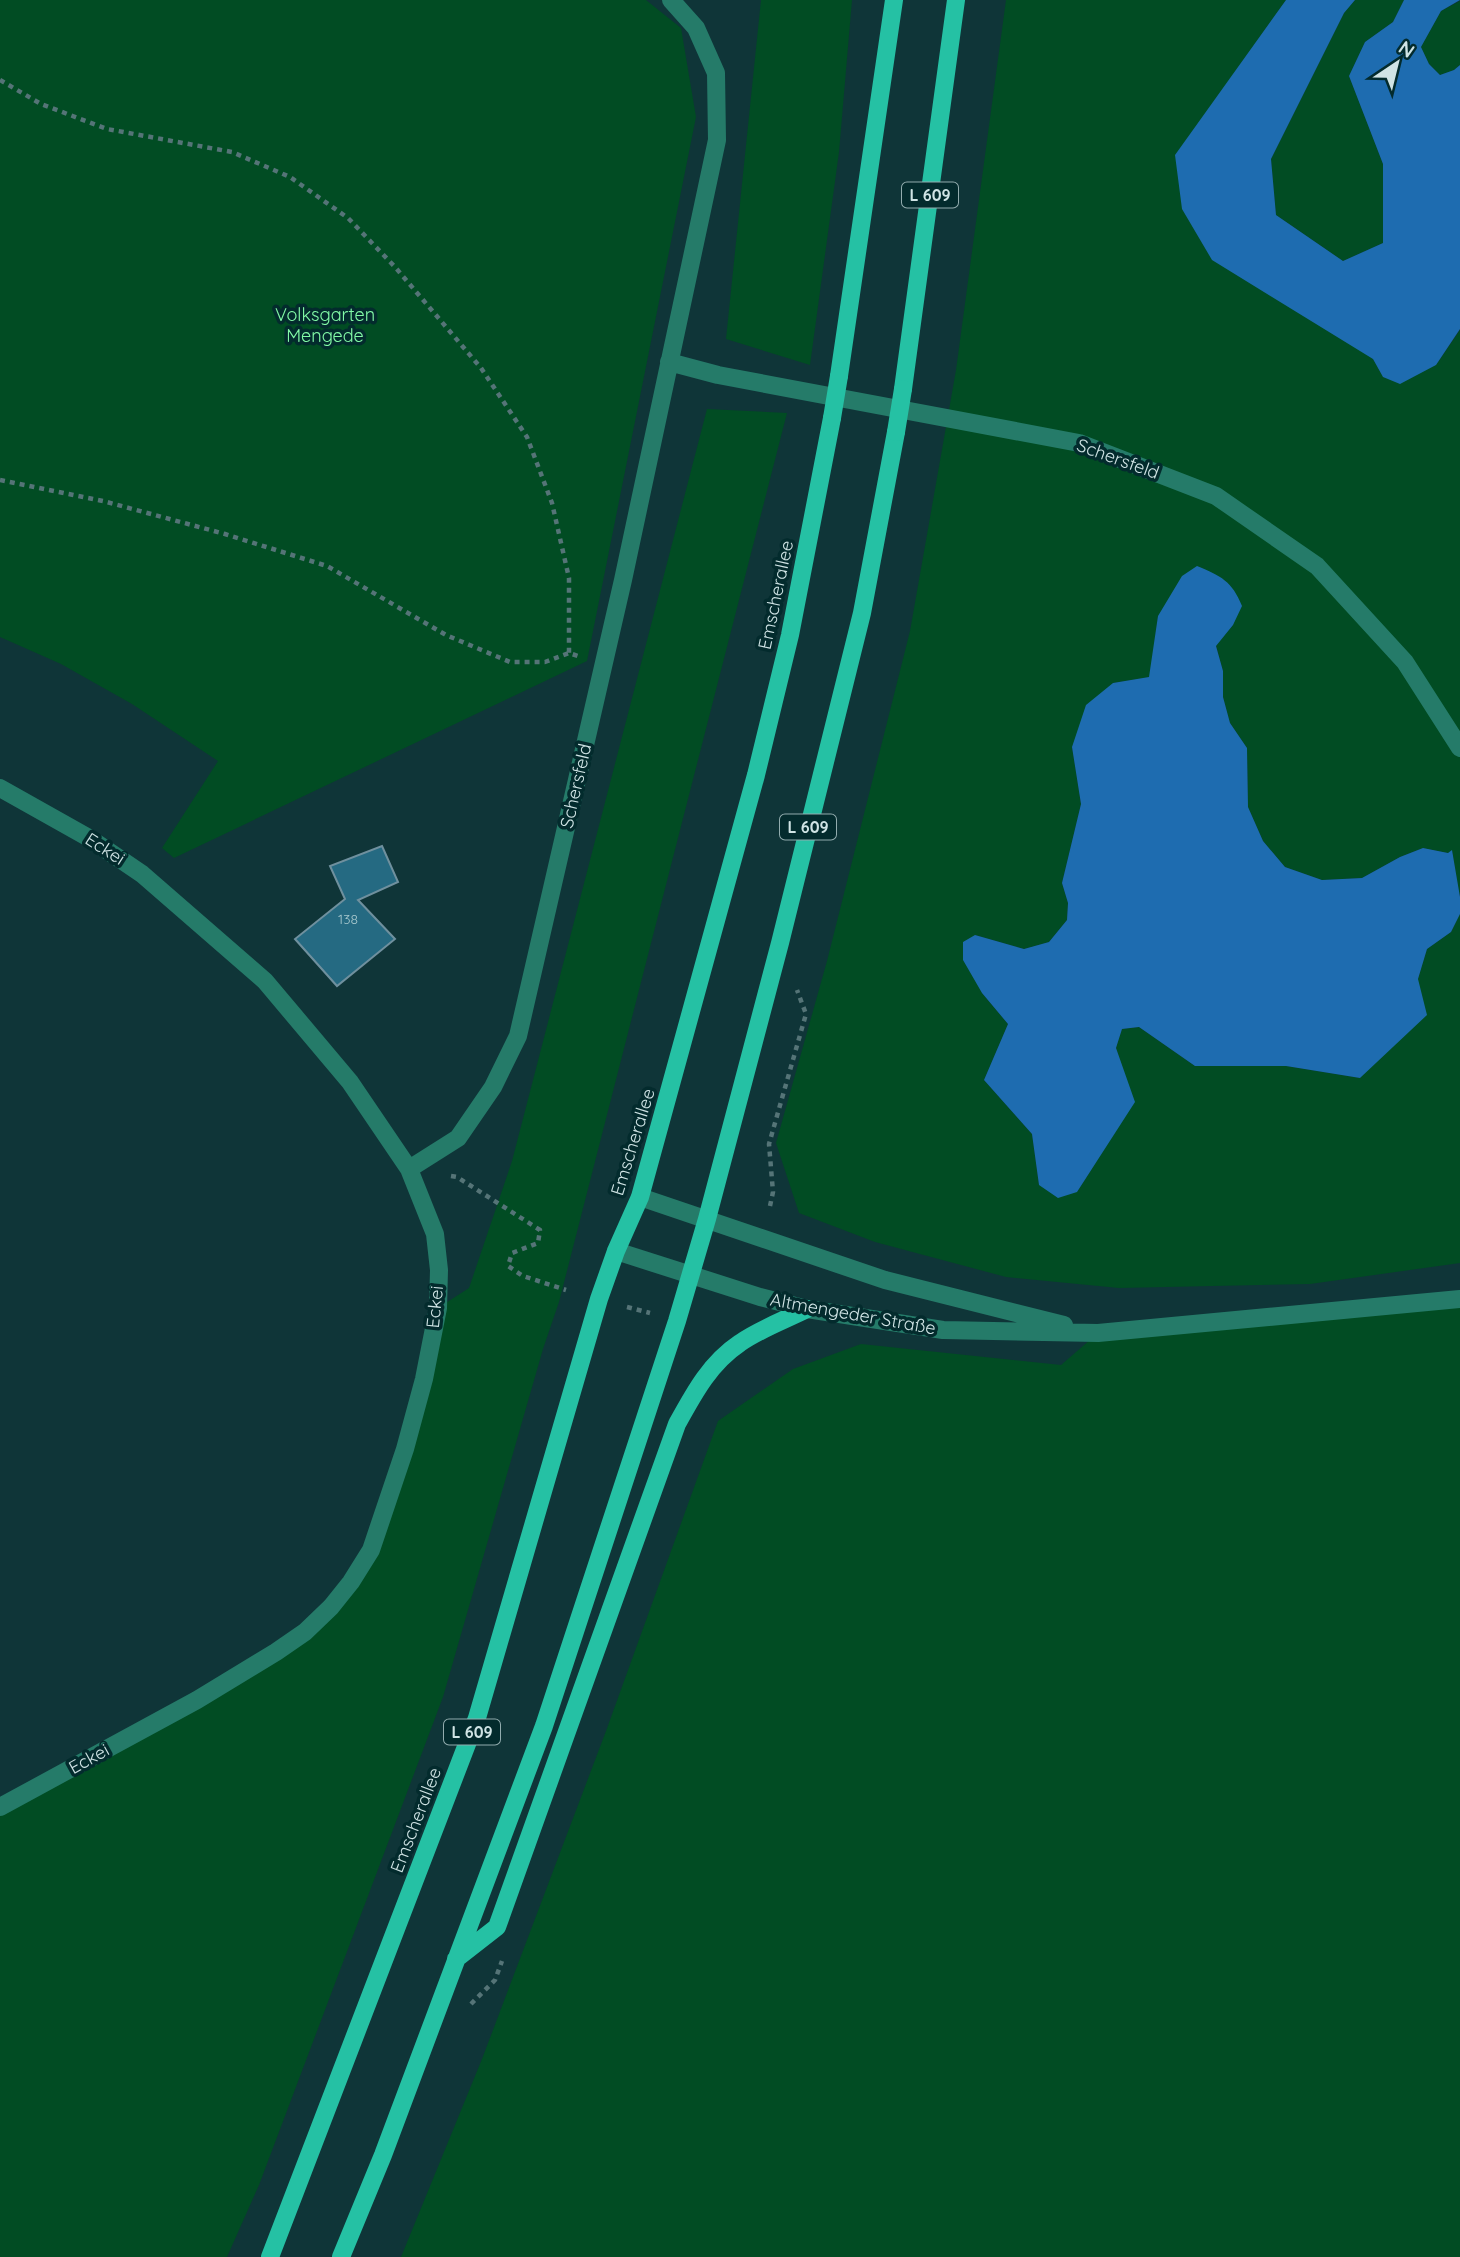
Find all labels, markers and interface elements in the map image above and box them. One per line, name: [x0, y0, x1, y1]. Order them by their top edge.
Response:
north arrow: [1362, 28, 1432, 98]
text: N: [1394, 35, 1419, 63]
road number: L 609: [902, 182, 958, 208]
park label: Volksgarten Mengede: [275, 303, 375, 347]
street label: Schersfeld: [1074, 433, 1163, 484]
street label: Emscherallee: [753, 538, 798, 652]
street label: Schersfeld: [555, 741, 596, 830]
road number: L 609: [780, 814, 836, 840]
street label: Eckei: [81, 827, 129, 870]
house number: 138: [338, 910, 358, 928]
street label: Emscherallee: [605, 1085, 660, 1198]
street label: Eckei: [421, 1285, 448, 1329]
street label: Altmengeder Straße: [769, 1288, 938, 1339]
road number: L 609: [444, 1720, 500, 1744]
street label: Eckei: [65, 1738, 113, 1779]
street label: Emscherallee: [385, 1764, 446, 1876]

